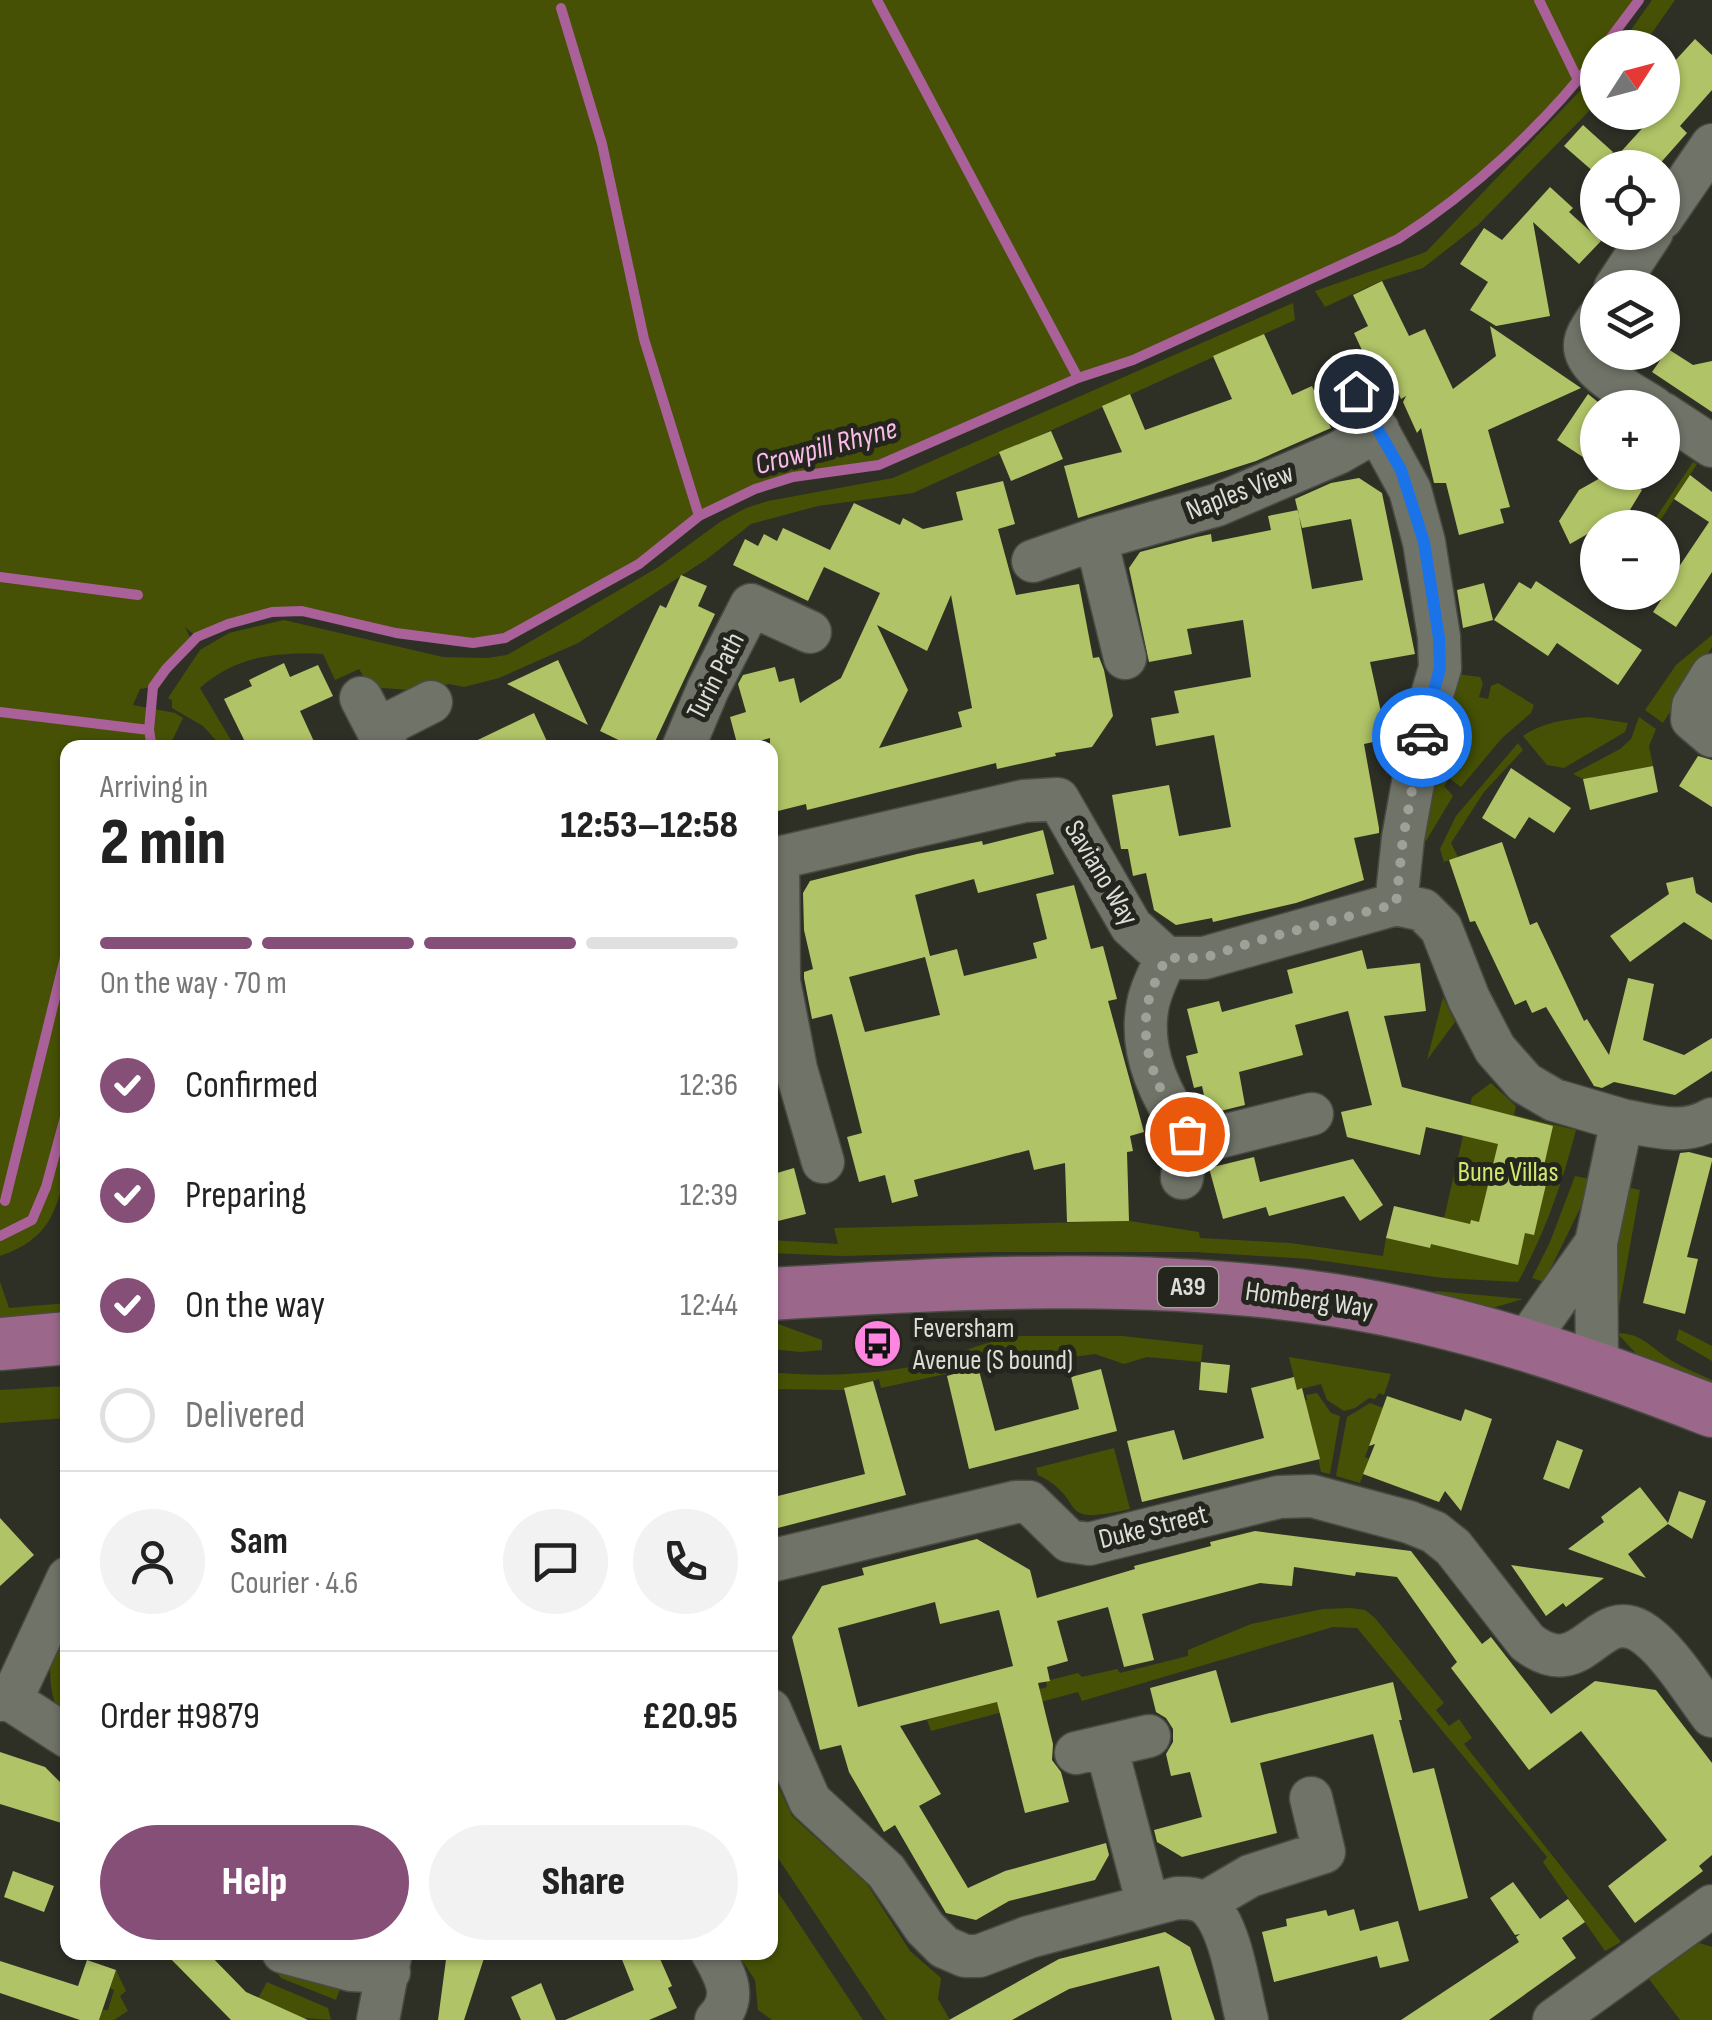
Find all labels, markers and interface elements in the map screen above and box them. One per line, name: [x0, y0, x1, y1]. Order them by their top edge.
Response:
north arrow: [1580, 30, 1680, 130]
map controls: [1580, 30, 1680, 610]
button: locate: [1580, 150, 1680, 250]
button: layers: [1580, 270, 1680, 370]
pin: [1314, 349, 1399, 434]
icon: home: [1329, 364, 1384, 419]
button: +: [1580, 390, 1680, 490]
water label: Crowpill Rhyne: [751, 411, 901, 483]
street label: Naples View: [1182, 456, 1299, 528]
button: −: [1580, 510, 1680, 610]
street label: Turin Path: [680, 627, 752, 725]
courier: [1372, 687, 1472, 787]
icon: car: [1395, 710, 1450, 765]
text: Arriving in: [100, 768, 208, 807]
text: 12:53–12:58: [561, 803, 738, 848]
text: 2 min: [100, 805, 226, 883]
street label: Saviano Way: [1057, 815, 1145, 932]
text: On the way · 70 m: [100, 964, 287, 1003]
icon: check: [100, 1058, 155, 1113]
text: Confirmed: [185, 1063, 318, 1108]
text: 12:36: [680, 1066, 738, 1105]
pin: [1145, 1092, 1230, 1177]
icon: bag: [1160, 1107, 1215, 1162]
park label: Bune Villas: [1458, 1156, 1558, 1189]
icon: check: [100, 1168, 155, 1223]
text: Preparing: [185, 1173, 306, 1218]
text: 12:39: [680, 1176, 738, 1215]
road number: A39: [1158, 1267, 1218, 1307]
street label: Homberg Way: [1243, 1275, 1375, 1325]
icon: check: [100, 1278, 155, 1333]
text: On the way: [185, 1283, 325, 1328]
text: 12:44: [680, 1286, 738, 1325]
place label: Feversham Avenue (S bound): [912, 1312, 1073, 1377]
bus stop icon: Feversham Avenue (S bound): [852, 1318, 904, 1370]
text: Delivered: [185, 1393, 305, 1438]
street label: Duke Street: [1095, 1498, 1211, 1556]
button: person: [100, 1509, 205, 1614]
button: chat: [503, 1509, 608, 1614]
button: phone: [633, 1509, 738, 1614]
text: Sam: [230, 1519, 288, 1564]
text: Courier · 4.6: [230, 1564, 358, 1603]
text: Order #9879: [100, 1694, 260, 1739]
text: £20.95: [642, 1694, 738, 1739]
button: Help: [100, 1825, 409, 1940]
button: Share: [429, 1825, 738, 1940]

